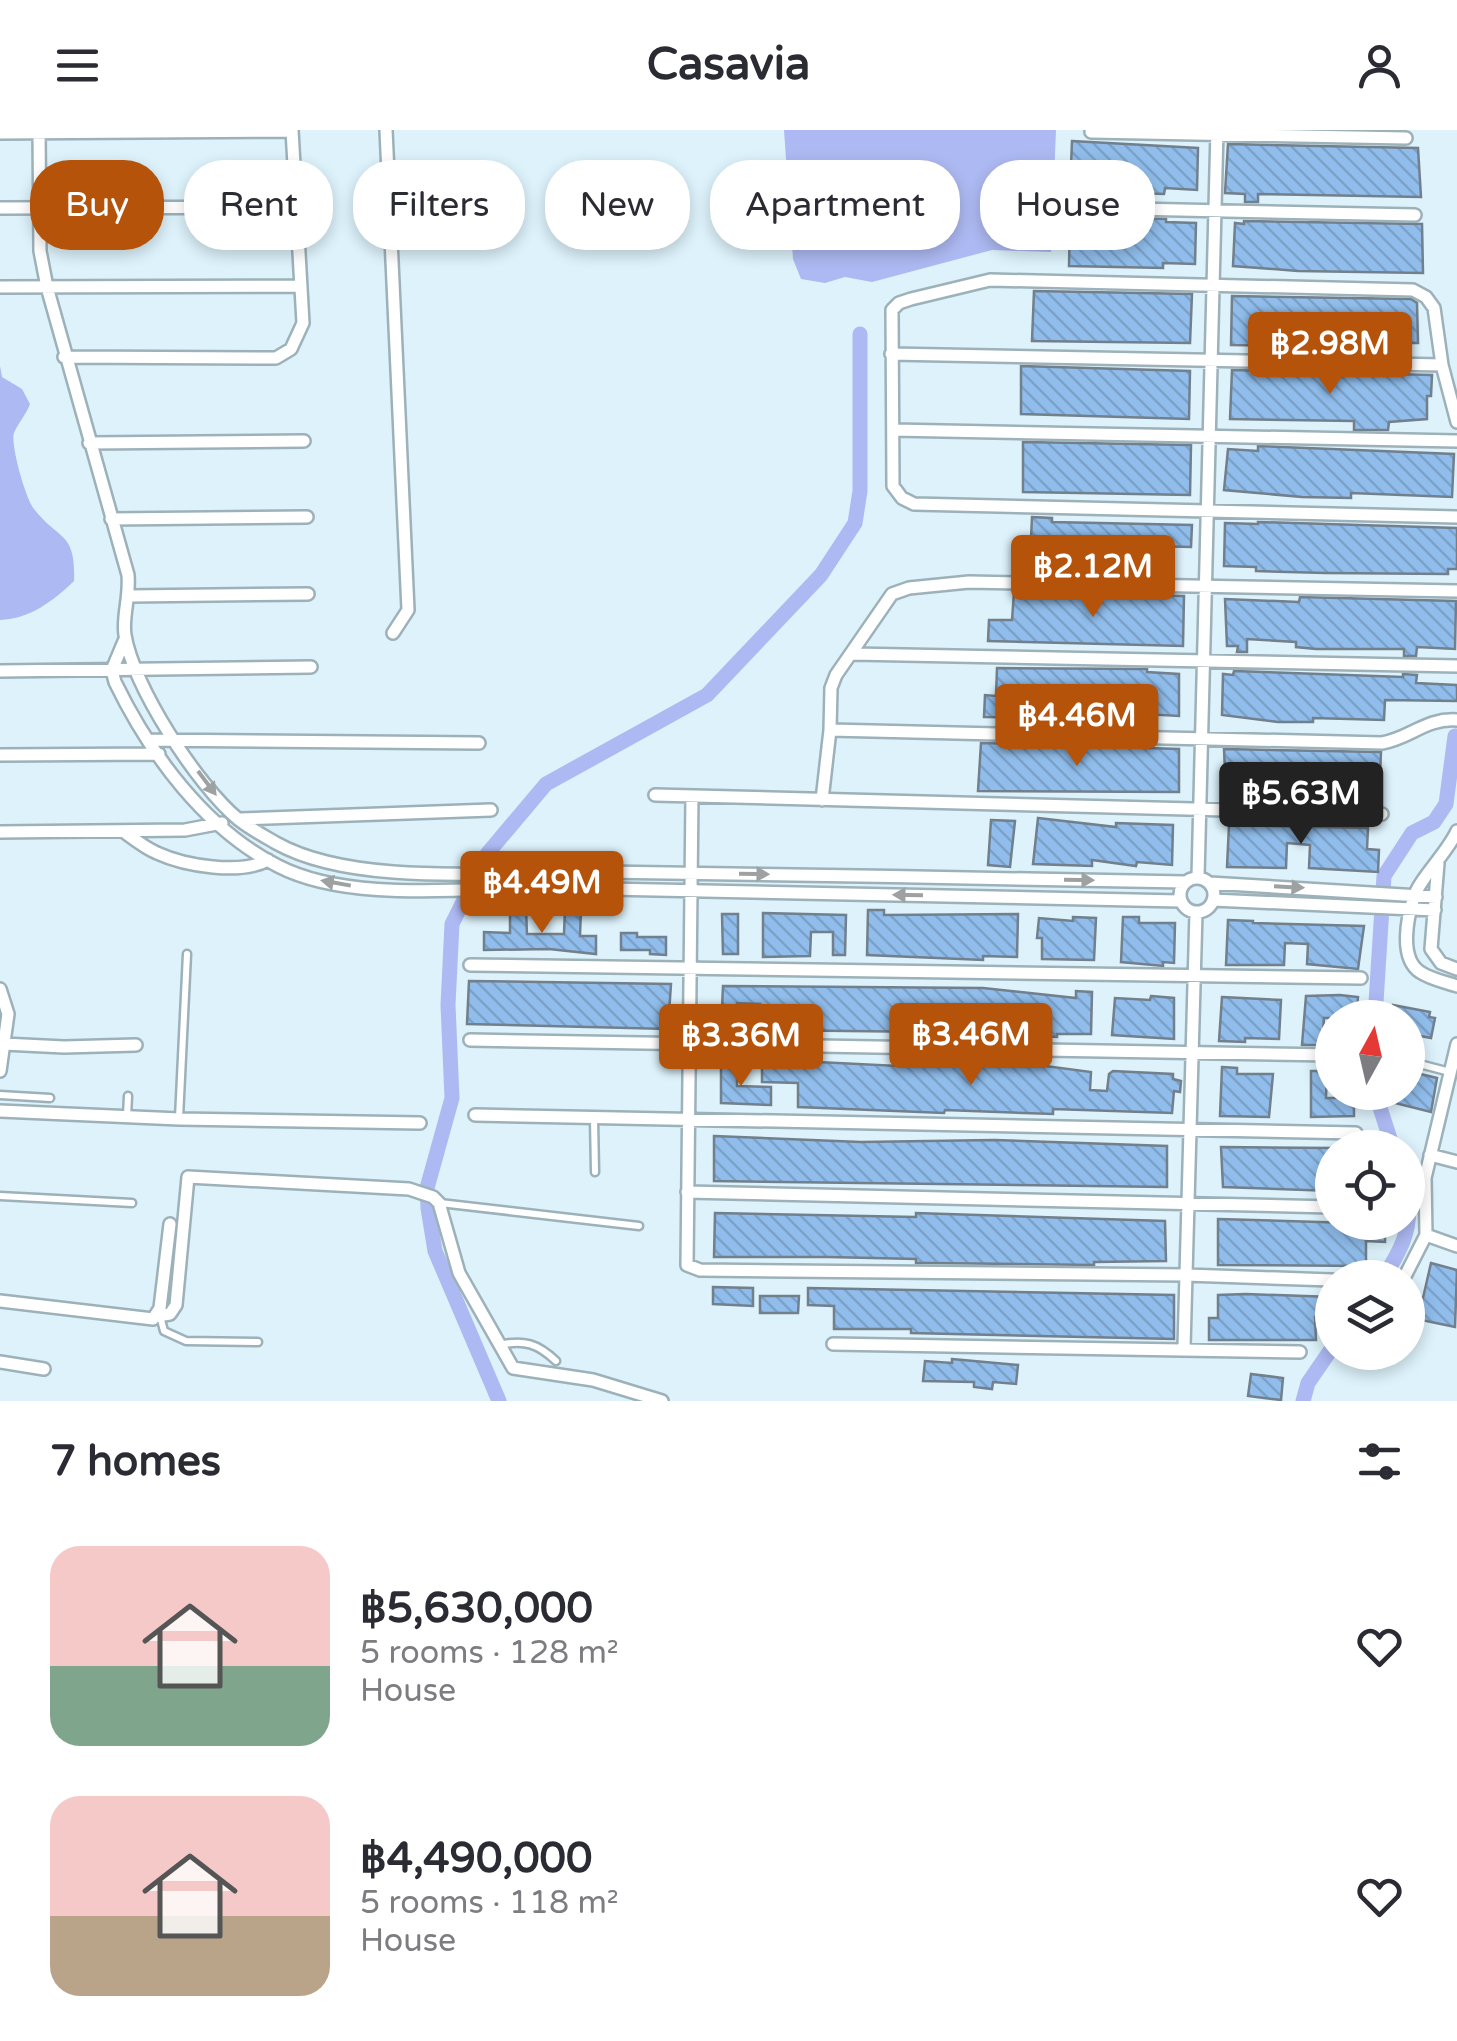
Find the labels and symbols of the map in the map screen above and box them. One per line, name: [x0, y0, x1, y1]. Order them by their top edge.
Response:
pin: ฿2.98M: [1249, 312, 1411, 397]
pin: ฿2.12M: [1012, 535, 1174, 620]
pin: ฿4.46M: [996, 684, 1158, 769]
pin: ฿5.63M: [1220, 762, 1382, 847]
one-way arrow: [196, 770, 217, 796]
pin: ฿4.49M: [461, 851, 623, 936]
one-way arrow: [738, 867, 770, 883]
one-way arrow: [1063, 872, 1095, 888]
one-way arrow: [319, 875, 351, 890]
one-way arrow: [1273, 879, 1305, 895]
one-way arrow: [892, 887, 924, 903]
north arrow: [1315, 1000, 1425, 1110]
pin: ฿3.46M: [890, 1003, 1052, 1088]
pin: ฿3.36M: [660, 1004, 822, 1089]

